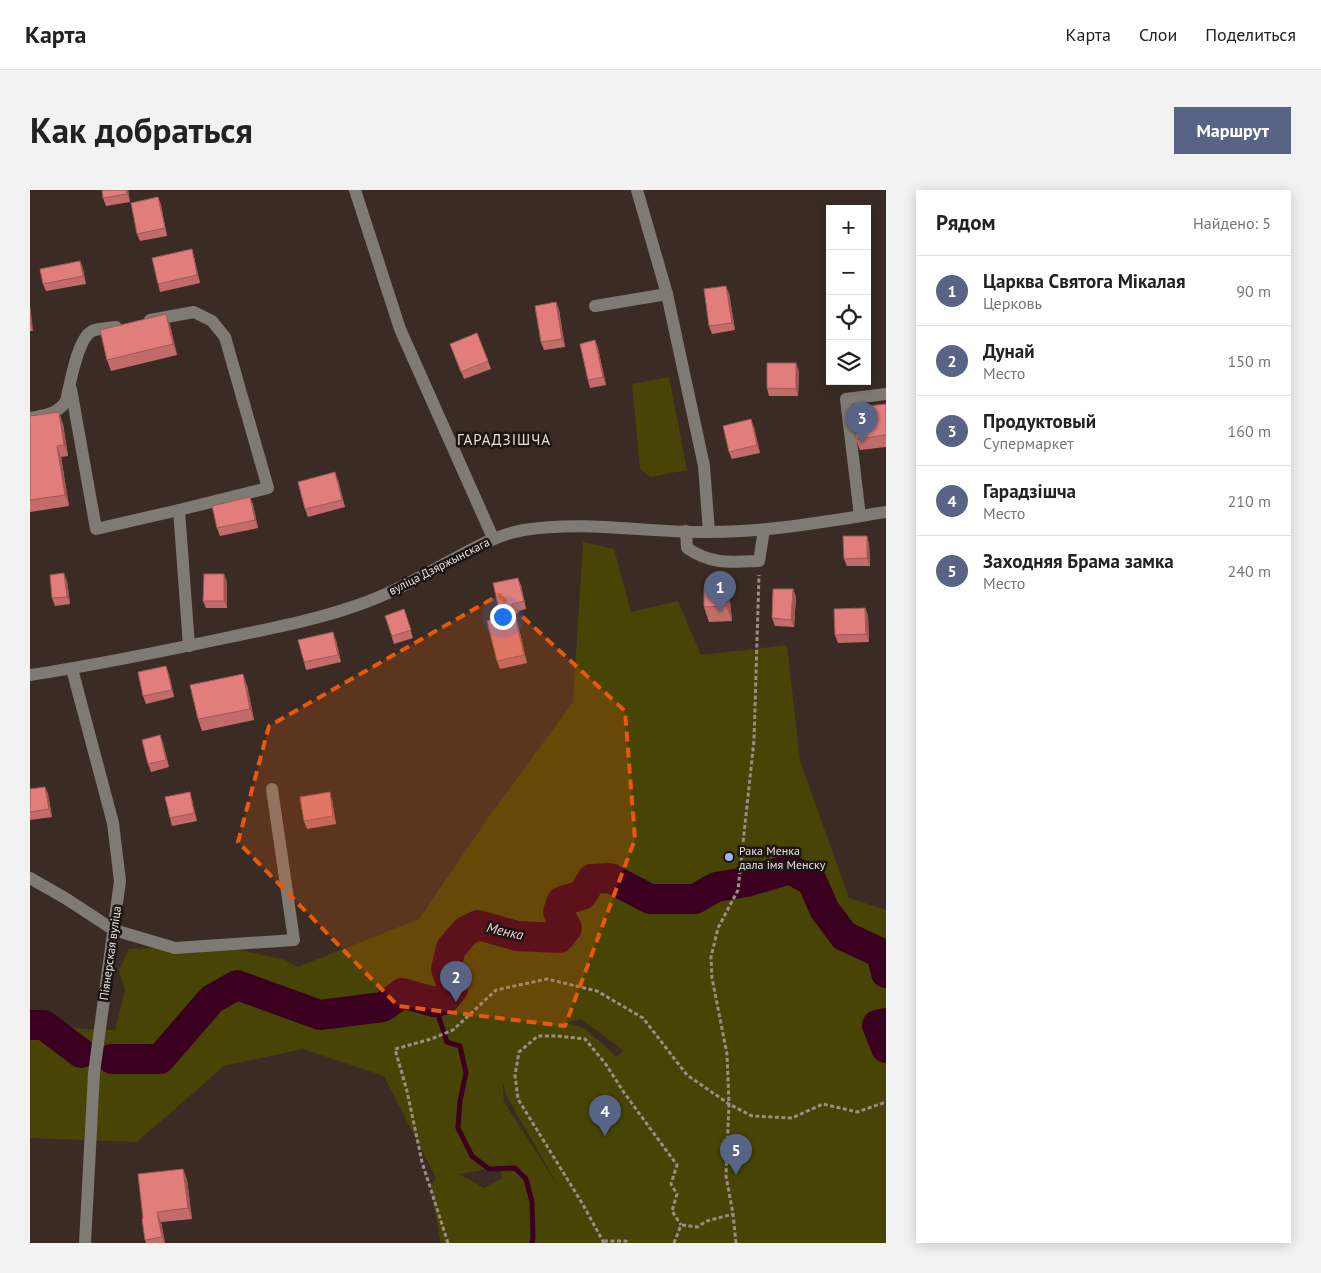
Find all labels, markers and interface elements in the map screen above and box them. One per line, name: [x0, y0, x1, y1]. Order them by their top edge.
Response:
text: Карта: [25, 19, 87, 50]
text: Карта: [1066, 23, 1111, 46]
text: Слои: [1139, 23, 1177, 46]
text: Поделиться: [1205, 23, 1296, 46]
text: Как добраться: [30, 107, 253, 153]
button: Маршрут: [1174, 107, 1291, 154]
map controls: [826, 205, 871, 385]
button: +: [826, 205, 871, 250]
text: Рядом: [936, 209, 995, 236]
text: Найдено: 5: [1193, 213, 1271, 233]
button: −: [826, 250, 871, 295]
text: Царква Святога Мікалая: [983, 269, 1185, 293]
text: 1: [947, 281, 957, 301]
text: 90 m: [1236, 281, 1271, 301]
text: Церковь: [983, 293, 1042, 313]
button: locate: [826, 295, 871, 340]
text: Дунай: [983, 339, 1035, 363]
button: layers: [826, 340, 871, 385]
text: 2: [947, 351, 957, 371]
text: 150 m: [1228, 351, 1271, 371]
text: Место: [983, 363, 1025, 383]
pin: 3: [846, 402, 878, 443]
text: Продуктовый: [983, 409, 1096, 433]
text: 3: [947, 421, 957, 441]
text: 160 m: [1228, 421, 1271, 441]
district label: ГАРАДЗІШЧА: [457, 430, 551, 449]
text: Супермаркет: [983, 433, 1074, 453]
text: Гарадзішча: [983, 479, 1076, 503]
text: 4: [947, 491, 957, 511]
text: 210 m: [1228, 491, 1271, 511]
text: Место: [983, 503, 1025, 523]
street label: вуліца Дзяржынскага: [386, 534, 492, 598]
text: Заходняя Брама замка: [983, 549, 1174, 573]
text: 5: [947, 561, 957, 581]
text: 240 m: [1228, 561, 1271, 581]
pin: 1: [704, 571, 736, 612]
text: Место: [983, 573, 1025, 593]
your location: [490, 604, 516, 630]
place label: Рака Менка дала імя Менску: [739, 843, 826, 872]
marker: Рака Менка дала імя Менску: [723, 851, 735, 863]
street label: Піянерская вуліца: [96, 905, 124, 1001]
water label: Менка: [485, 918, 525, 944]
pin: 2: [440, 961, 472, 1002]
pin: 4: [589, 1095, 621, 1136]
pin: 5: [720, 1134, 752, 1175]

